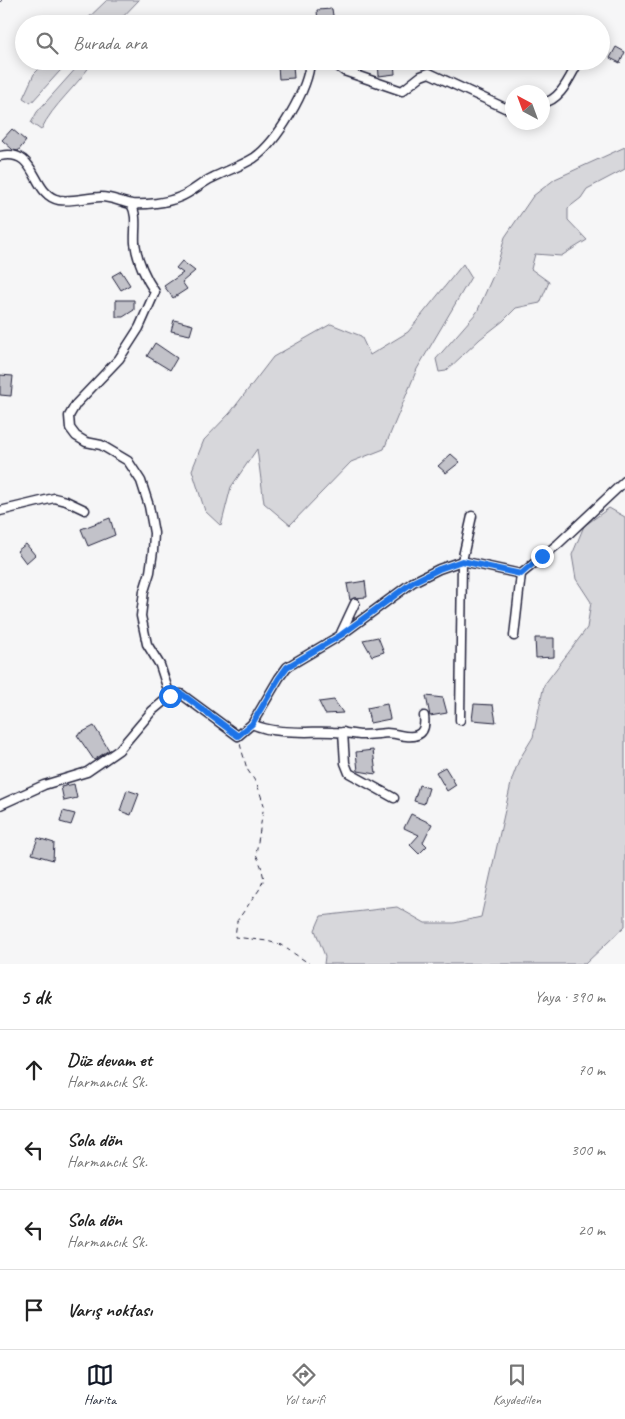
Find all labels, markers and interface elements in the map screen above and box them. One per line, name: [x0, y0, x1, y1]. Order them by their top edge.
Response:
search box: [15, 15, 610, 70]
icon: search: [33, 29, 61, 57]
text: Burada ara: [73, 31, 147, 55]
north arrow: [505, 85, 550, 130]
route end: [531, 545, 554, 568]
route start: [159, 685, 182, 708]
text: 5 dk: [20, 984, 51, 1010]
text: Yaya · 390 m: [534, 987, 605, 1007]
text: Düz devam et: [67, 1048, 152, 1072]
icon: ahead: [20, 1056, 48, 1084]
text: 70 m: [578, 1060, 605, 1080]
text: Harmancık Sk.: [67, 1072, 147, 1092]
text: Sola dön: [67, 1128, 122, 1152]
icon: left: [20, 1136, 48, 1164]
text: 300 m: [571, 1140, 605, 1160]
text: Harmancık Sk.: [67, 1152, 147, 1172]
text: Sola dön: [67, 1208, 122, 1232]
icon: left: [20, 1216, 48, 1244]
text: 20 m: [578, 1220, 605, 1240]
text: Harmancık Sk.: [67, 1232, 147, 1252]
icon: arrive: [20, 1296, 48, 1324]
text: Varış noktası: [67, 1298, 152, 1322]
tab: Harita: [84, 1361, 116, 1408]
tab: Yol tarifi: [284, 1361, 325, 1408]
tab: Kaydedilen: [493, 1361, 541, 1408]

